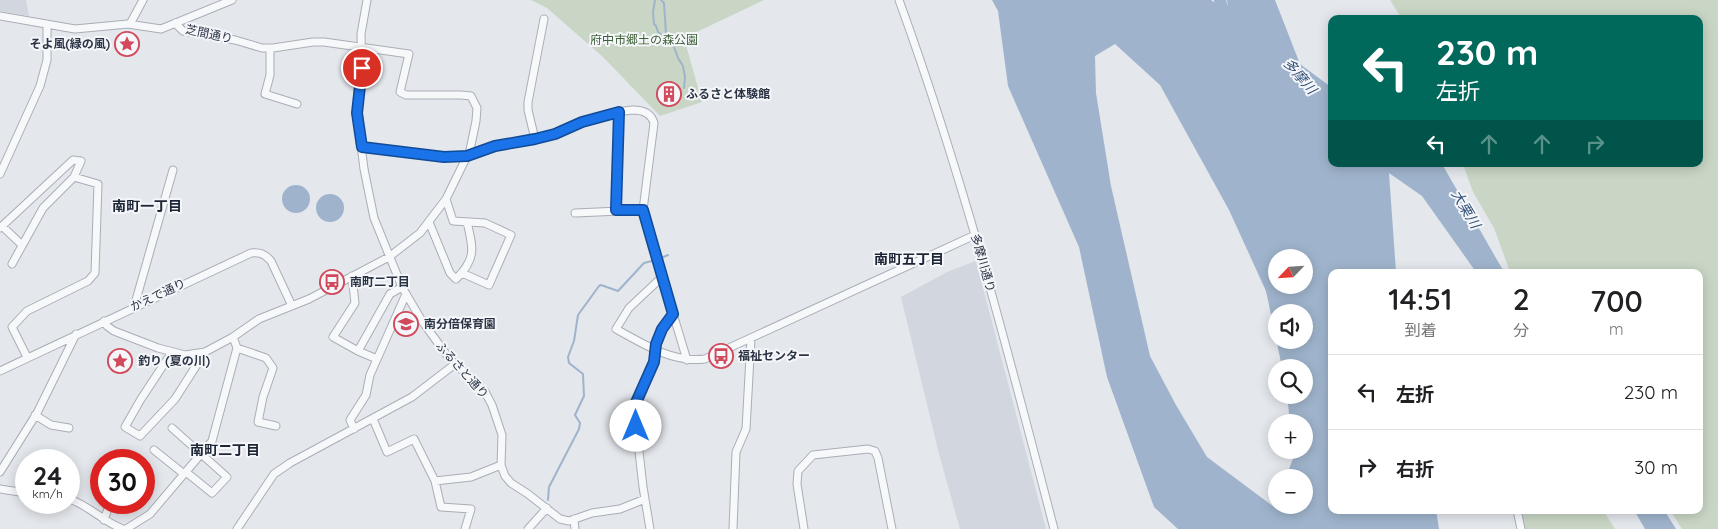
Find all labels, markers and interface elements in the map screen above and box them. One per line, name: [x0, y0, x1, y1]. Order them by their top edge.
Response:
street label: 芝間通り: [184, 21, 234, 46]
text: 230 m: [1436, 30, 1538, 74]
place icon: そよ風(緑の風): [114, 31, 140, 57]
park label: 府中市郷土の森公園: [590, 32, 698, 47]
icon: left: [1353, 35, 1418, 100]
place label: そよ風(緑の風): [29, 36, 110, 51]
pin: [341, 47, 383, 89]
icon: arrive: [348, 54, 376, 82]
water label: 多摩川: [1279, 54, 1322, 99]
text: 左折: [1436, 77, 1480, 105]
building icon: ふるさと体験館: [656, 81, 682, 107]
place label: ふるさと体験館: [686, 86, 770, 101]
icon: left: [1422, 130, 1450, 158]
icon: ahead: [1475, 130, 1503, 158]
icon: ahead: [1528, 130, 1556, 158]
icon: right: [1581, 130, 1609, 158]
water label: 大栗川: [1447, 186, 1486, 233]
district label: 南町一丁目: [112, 197, 182, 215]
street label: 多摩川通り: [968, 232, 999, 294]
north arrow: [1268, 249, 1312, 294]
map controls: [1268, 249, 1313, 514]
district label: 南町五丁目: [874, 250, 944, 268]
bus stop icon: 南町二丁目: [319, 269, 345, 295]
place label: 南町二丁目: [350, 274, 410, 289]
street label: かえで通り: [128, 275, 188, 314]
text: 14:51: [1388, 280, 1453, 318]
text: 2: [1513, 280, 1530, 318]
text: 700: [1590, 282, 1643, 320]
button: sound: [1268, 304, 1313, 349]
school or university icon: 南分倍保育園: [393, 311, 419, 337]
place label: 南分倍保育園: [424, 316, 496, 331]
text: m: [1609, 319, 1624, 339]
text: 到着: [1404, 320, 1436, 340]
text: 分: [1513, 320, 1529, 340]
street label: ふるさと通り: [433, 338, 492, 401]
bus stop icon: 福祉センター: [708, 343, 734, 369]
place icon: 釣り (夏の川): [107, 348, 133, 374]
place label: 福祉センター: [738, 348, 810, 363]
place label: 釣り (夏の川): [138, 353, 210, 368]
button: search: [1268, 359, 1313, 404]
icon: left: [1353, 378, 1381, 406]
text: 230 m: [1624, 380, 1678, 404]
text: 左折: [1396, 382, 1434, 406]
position arrow: [609, 399, 661, 451]
button: +: [1268, 414, 1313, 459]
district label: 南町二丁目: [190, 441, 260, 459]
speed limit sign: 30: [90, 449, 155, 514]
icon: right: [1353, 453, 1381, 481]
text: 30 m: [1634, 455, 1678, 479]
text: 右折: [1396, 457, 1434, 481]
text: 24: [33, 460, 62, 491]
button: −: [1268, 469, 1313, 514]
text: km/h: [32, 486, 63, 501]

